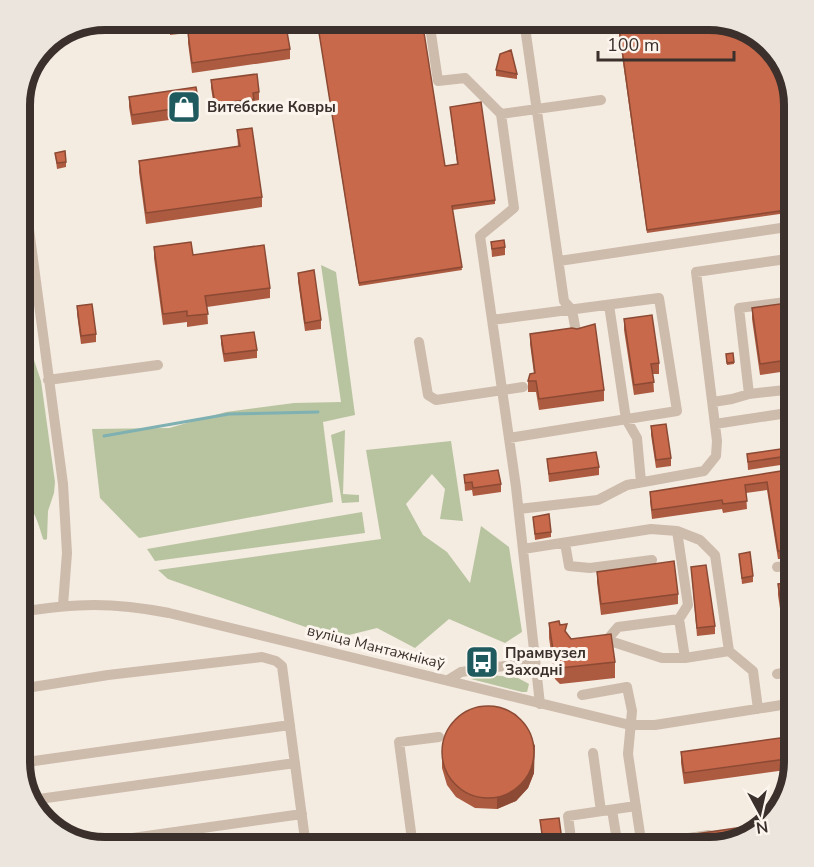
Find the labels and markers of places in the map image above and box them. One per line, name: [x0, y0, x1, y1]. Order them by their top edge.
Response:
shop icon: Витебские Ковры: [166, 89, 202, 125]
place label: Витебские Ковры: [207, 97, 336, 117]
place label: Прамвузел Заходні: [505, 643, 586, 680]
bus stop icon: Прамвузел Заходні: [464, 644, 500, 680]

